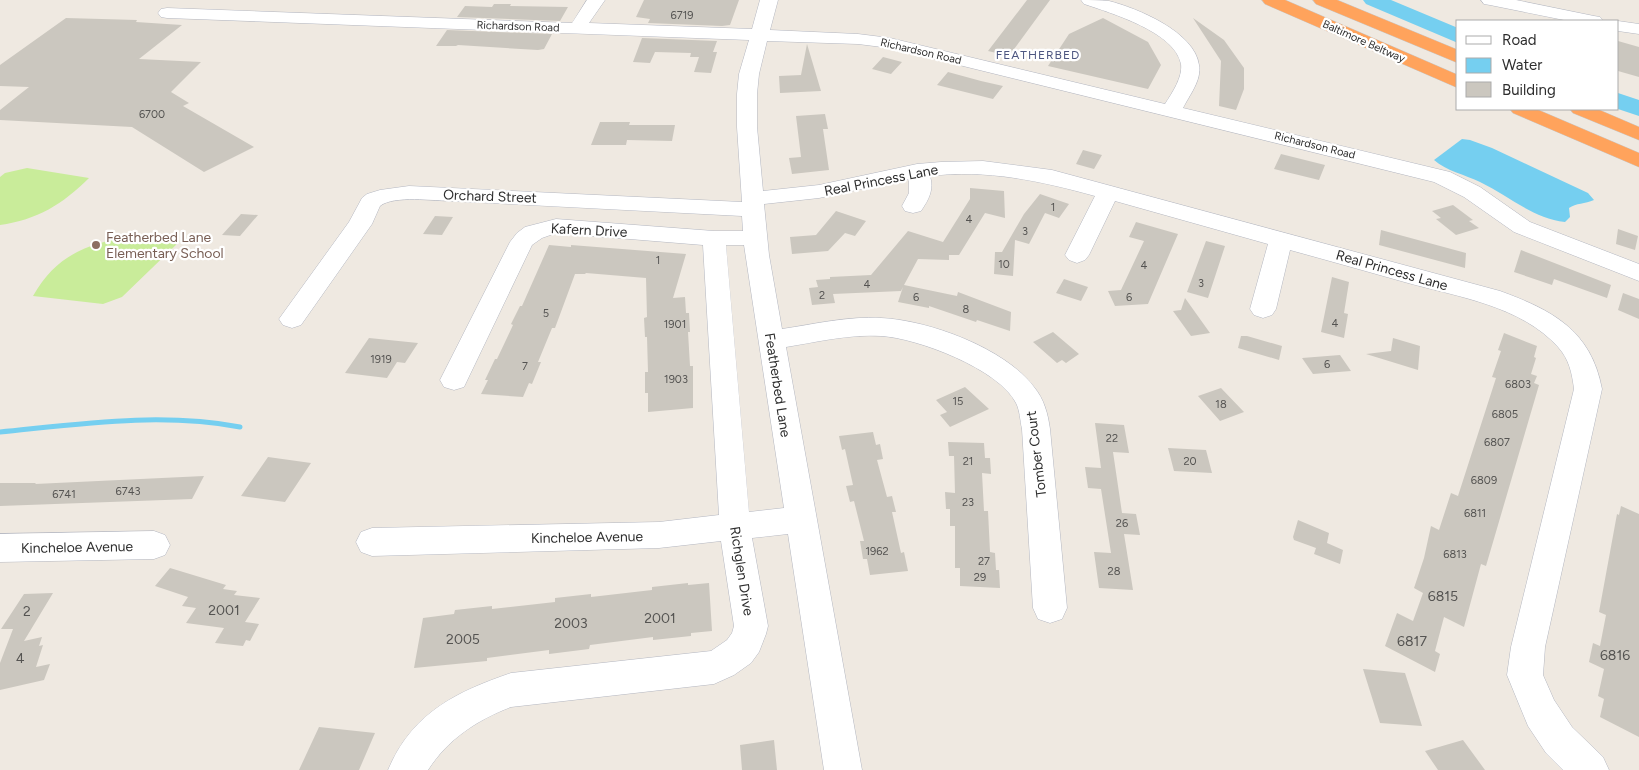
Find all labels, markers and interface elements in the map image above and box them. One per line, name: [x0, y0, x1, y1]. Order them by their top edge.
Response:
house number: 6719: [671, 9, 693, 22]
street label: Baltimore Beltway: [1321, 17, 1407, 66]
street label: Richardson Road: [476, 19, 560, 34]
legend: [1456, 20, 1619, 110]
text: Road: [1502, 31, 1537, 49]
street label: Richardson Road: [879, 36, 963, 67]
district label: FEATHERBED: [996, 48, 1080, 62]
text: Water: [1502, 56, 1542, 74]
text: Building: [1502, 81, 1556, 99]
house number: 6700: [139, 108, 165, 121]
street label: Richardson Road: [1273, 129, 1357, 162]
street label: Real Princess Lane: [823, 161, 940, 200]
street label: Orchard Street: [443, 186, 537, 207]
house number: 1: [1051, 201, 1055, 214]
house number: 4: [966, 213, 973, 226]
street label: Kafern Drive: [550, 220, 628, 241]
house number: 3: [1022, 225, 1028, 238]
place label: Featherbed Lane Elementary School: [106, 229, 224, 262]
marker: Featherbed Lane Elementary School: [90, 239, 102, 251]
street label: Real Princess Lane: [1334, 246, 1450, 295]
house number: 1: [656, 254, 660, 267]
house number: 10: [998, 258, 1010, 271]
house number: 4: [1141, 259, 1148, 272]
house number: 3: [1198, 277, 1204, 290]
house number: 4: [864, 278, 871, 291]
house number: 2: [819, 289, 825, 302]
house number: 6: [913, 291, 919, 304]
house number: 6: [1126, 291, 1132, 304]
house number: 8: [963, 303, 970, 316]
house number: 5: [543, 307, 549, 320]
house number: 4: [1332, 317, 1339, 330]
house number: 1901: [664, 318, 686, 331]
street label: Featherbed Lane: [761, 332, 794, 439]
house number: 1919: [370, 353, 392, 366]
house number: 6: [1324, 358, 1330, 371]
house number: 7: [522, 360, 528, 373]
house number: 1903: [664, 373, 688, 386]
house number: 6803: [1505, 378, 1531, 391]
house number: 15: [953, 395, 963, 408]
house number: 18: [1215, 398, 1227, 411]
house number: 6805: [1492, 408, 1518, 421]
street label: Tomber Court: [1023, 410, 1050, 498]
house number: 22: [1106, 432, 1118, 445]
house number: 6807: [1484, 436, 1510, 449]
house number: 21: [963, 455, 973, 468]
house number: 20: [1183, 455, 1197, 468]
house number: 6809: [1471, 474, 1497, 487]
house number: 6743: [116, 485, 140, 498]
house number: 6741: [52, 488, 76, 501]
house number: 23: [962, 496, 974, 509]
house number: 6811: [1464, 507, 1486, 520]
house number: 26: [1116, 517, 1128, 530]
street label: Richglen Drive: [726, 525, 757, 617]
street label: Kincheloe Avenue: [531, 528, 644, 547]
street label: Kincheloe Avenue: [21, 538, 134, 557]
house number: 1962: [865, 545, 889, 558]
house number: 6813: [1443, 548, 1467, 561]
house number: 27: [978, 555, 990, 568]
house number: 28: [1108, 565, 1121, 578]
house number: 29: [974, 571, 986, 584]
house number: 6815: [1428, 588, 1458, 605]
house number: 2001: [208, 602, 240, 619]
house number: 2: [23, 603, 31, 620]
house number: 2001: [644, 610, 676, 627]
house number: 2003: [554, 615, 588, 632]
house number: 2005: [446, 631, 480, 648]
house number: 6817: [1397, 633, 1427, 650]
house number: 6816: [1600, 647, 1630, 664]
house number: 4: [16, 650, 25, 667]

